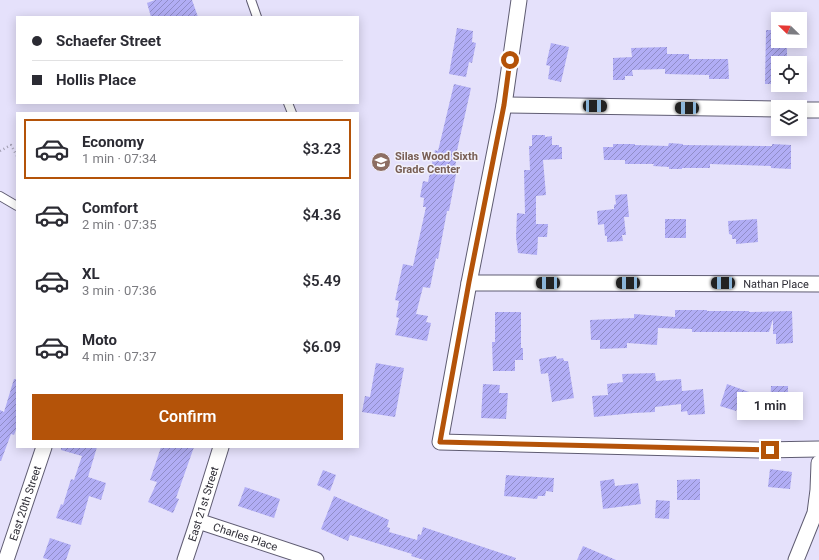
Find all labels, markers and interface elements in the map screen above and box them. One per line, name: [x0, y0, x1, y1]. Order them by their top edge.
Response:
north arrow: [771, 12, 807, 48]
map controls: [771, 12, 807, 136]
text: Schaefer Street: [56, 32, 161, 50]
route start: [501, 51, 519, 69]
button: locate: [771, 56, 807, 92]
text: Hollis Place: [56, 71, 136, 89]
car: [583, 100, 607, 112]
button: layers: [771, 100, 807, 136]
car: [675, 102, 699, 114]
icon: car: [34, 131, 70, 167]
text: Economy: [82, 133, 144, 151]
text: $3.23: [302, 140, 341, 158]
place label: Silas Wood Sixth Grade Center: [395, 150, 478, 176]
text: 1 min · 07:34: [82, 151, 157, 166]
school or university icon: Silas Wood Sixth Grade Center: [370, 151, 392, 173]
icon: car: [34, 197, 70, 233]
text: Comfort: [82, 199, 138, 217]
text: $4.36: [302, 206, 341, 224]
text: 2 min · 07:35: [82, 217, 157, 232]
icon: car: [34, 263, 70, 299]
text: XL: [82, 265, 100, 283]
text: $5.49: [302, 272, 341, 290]
car: [536, 277, 560, 289]
car: [616, 277, 640, 289]
car: [711, 277, 735, 289]
street label: Nathan Place: [743, 278, 809, 291]
text: 3 min · 07:36: [82, 283, 157, 298]
icon: car: [34, 329, 70, 365]
text: Moto: [82, 331, 117, 349]
text: $6.09: [302, 338, 341, 356]
text: 4 min · 07:37: [82, 349, 157, 364]
callout: 1 min: [737, 392, 803, 420]
button: Confirm: [32, 394, 343, 440]
text: 1 min: [754, 398, 786, 413]
route end: [761, 441, 779, 459]
street label: East 20th Street: [7, 464, 44, 542]
street label: East 21st Street: [186, 465, 222, 543]
street label: Charles Place: [211, 520, 279, 554]

